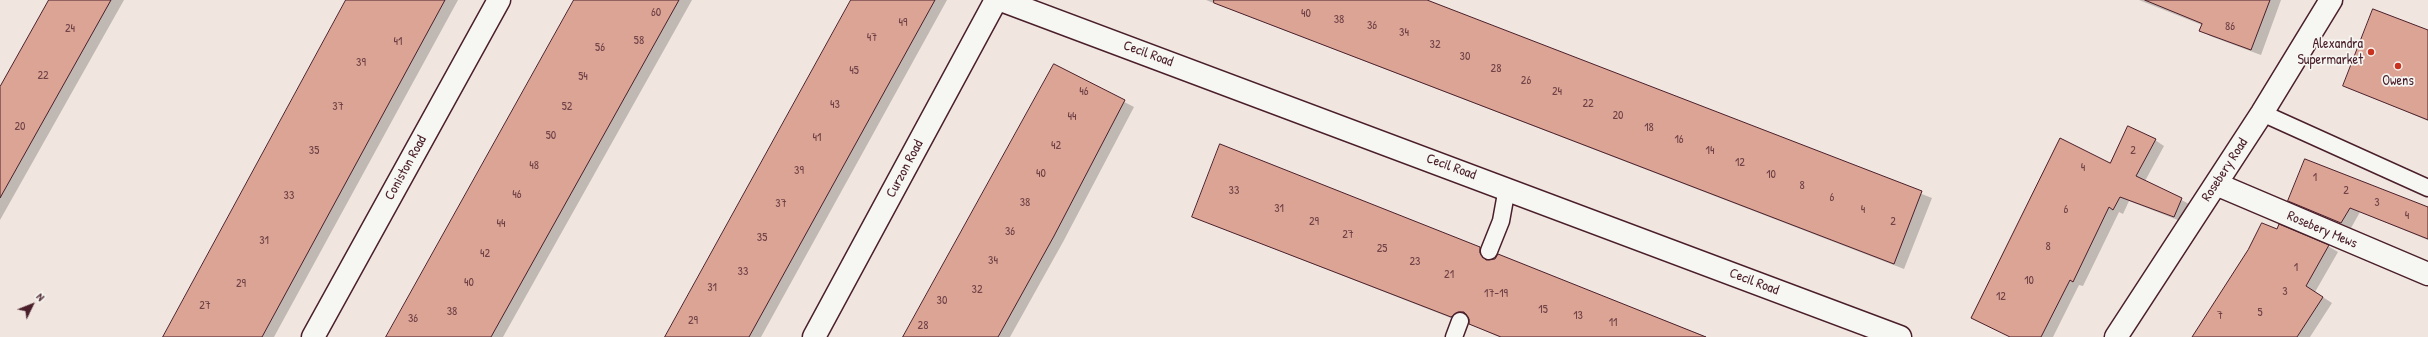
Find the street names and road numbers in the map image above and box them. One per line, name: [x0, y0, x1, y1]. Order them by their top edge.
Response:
street label: Cecil Road: [1121, 37, 1175, 71]
street label: Coniston Road: [381, 133, 431, 203]
street label: Rosebery Road: [2198, 135, 2252, 205]
street label: Curzon Road: [883, 137, 927, 201]
street label: Cecil Road: [1424, 150, 1478, 184]
street label: Rosebery Mews: [2284, 208, 2360, 252]
street label: Cecil Road: [1727, 265, 1781, 299]

